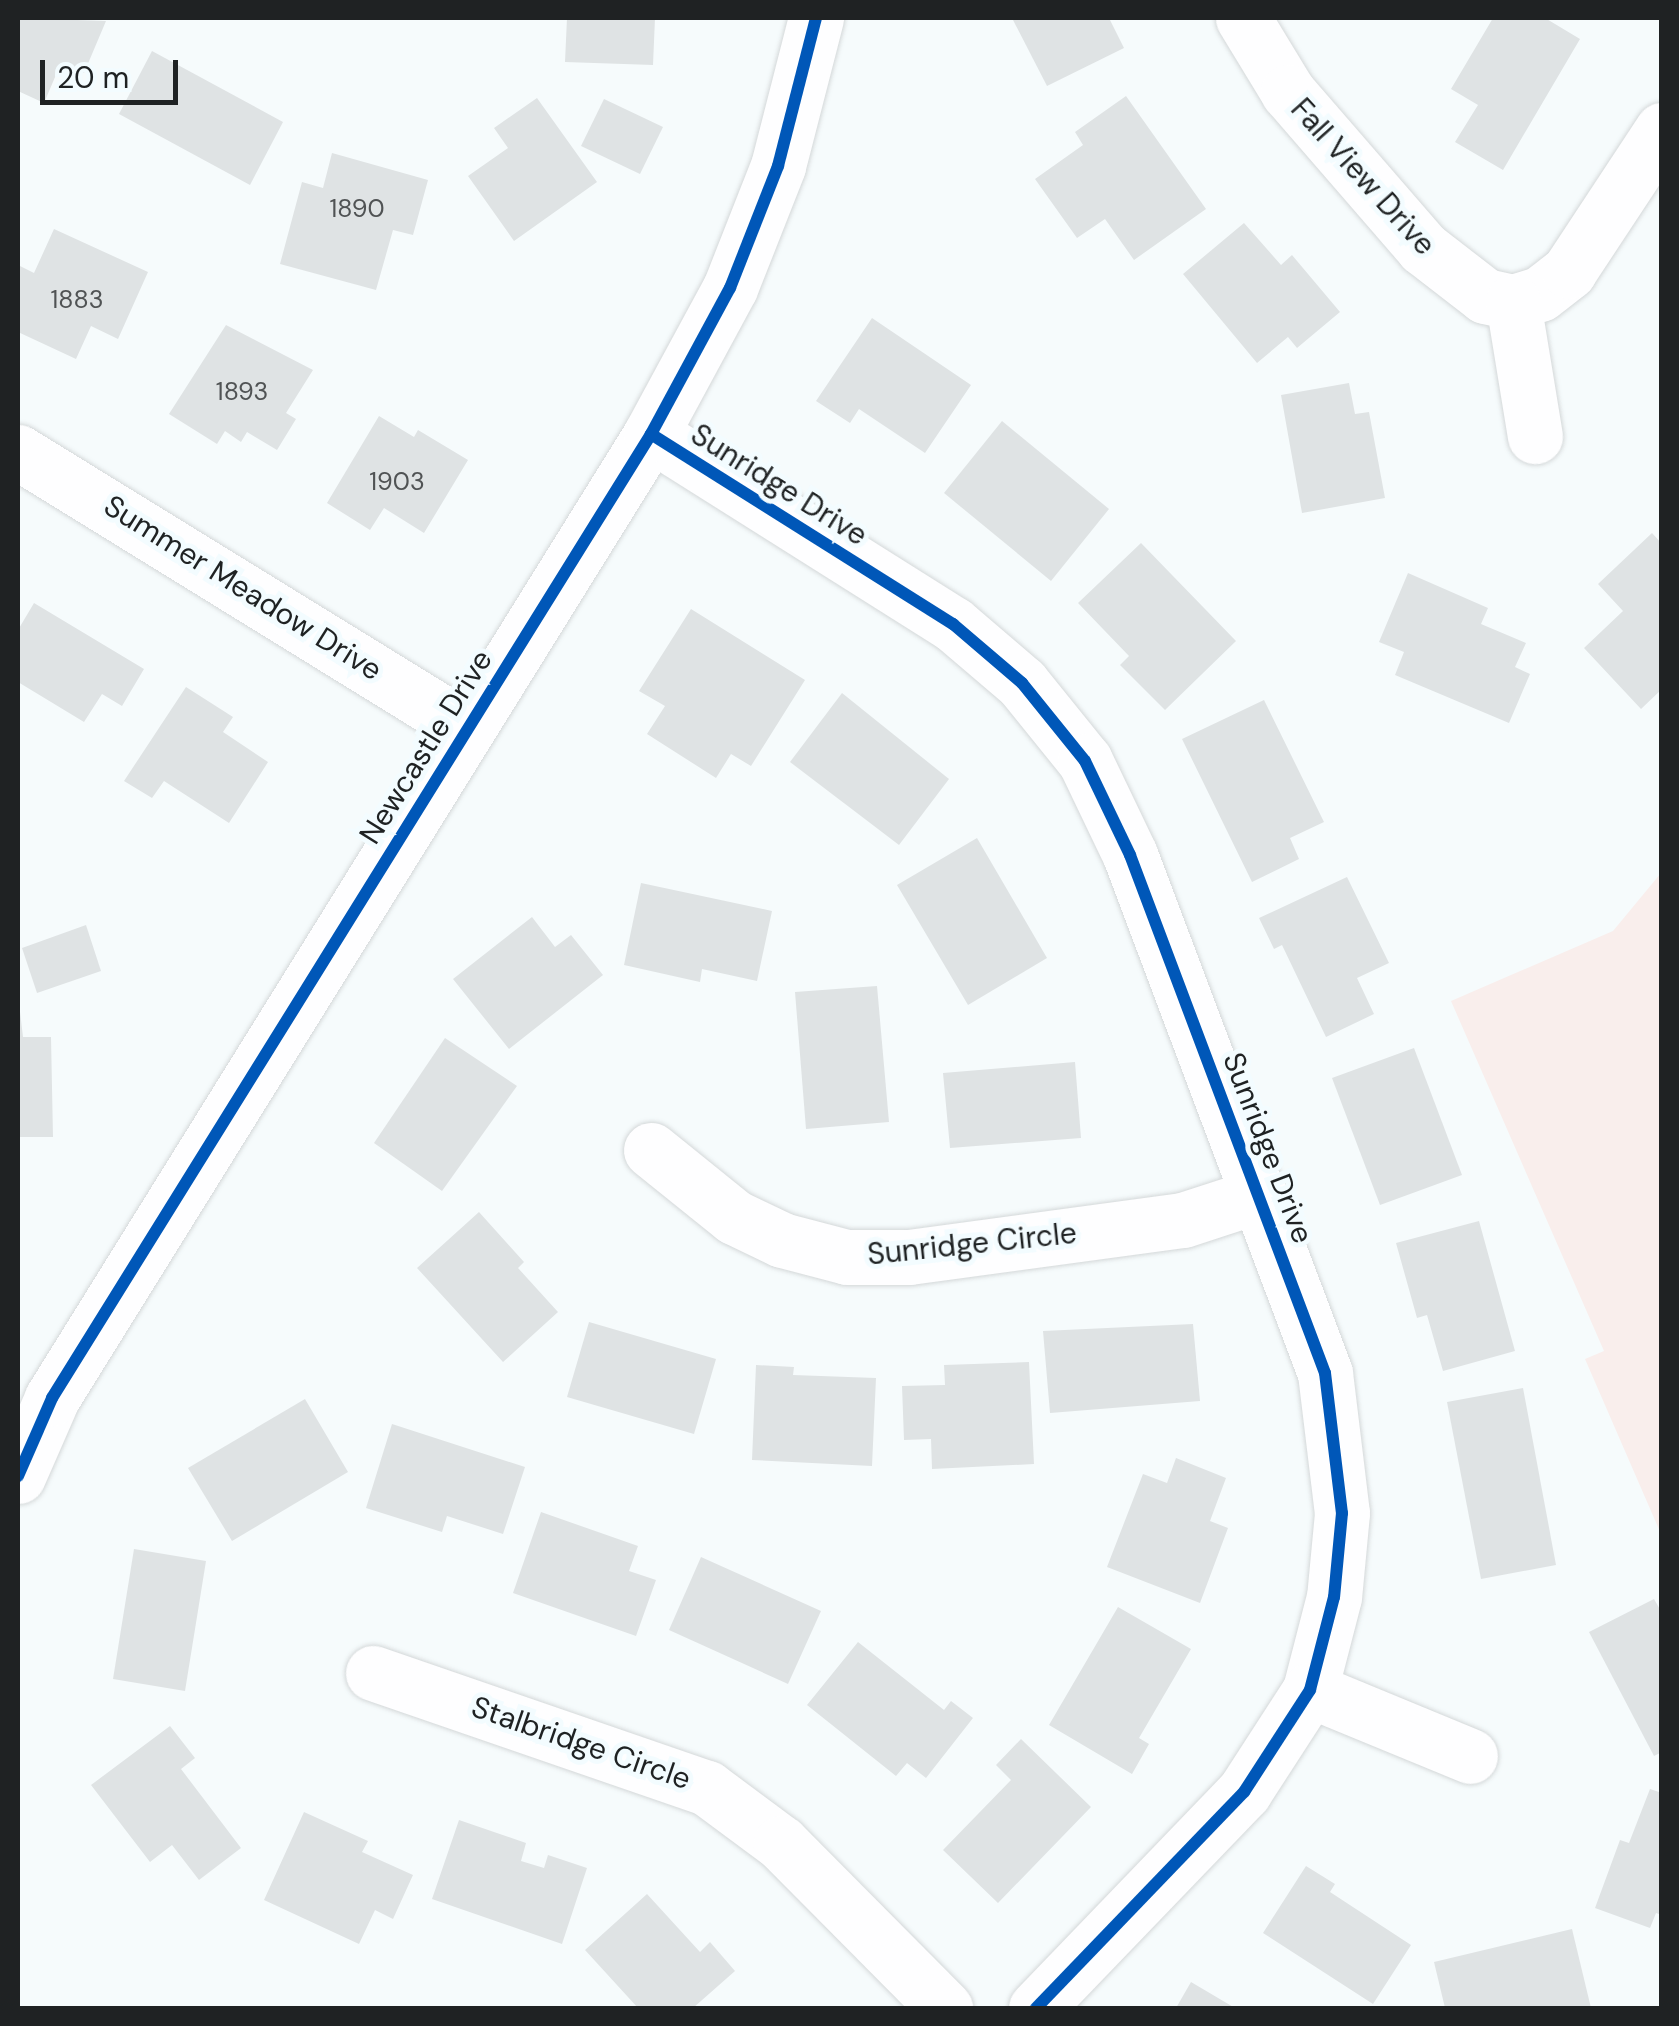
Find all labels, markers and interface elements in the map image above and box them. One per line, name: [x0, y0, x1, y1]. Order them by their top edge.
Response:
scale bar: [45, 40, 182, 102]
text: 20 m: [57, 58, 129, 97]
street label: Fall View Drive: [1283, 91, 1443, 263]
house number: 1890: [329, 194, 385, 224]
house number: 1883: [51, 285, 103, 315]
house number: 1893: [216, 377, 268, 407]
street label: Sunridge Drive: [684, 416, 874, 554]
house number: 1903: [369, 467, 425, 497]
street label: Summer Meadow Drive: [97, 488, 389, 688]
street label: Newcastle Drive: [352, 643, 500, 851]
street label: Sunridge Drive: [1215, 1048, 1321, 1248]
street label: Sunridge Circle: [866, 1215, 1078, 1273]
street label: Stalbridge Circle: [467, 1689, 695, 1797]

